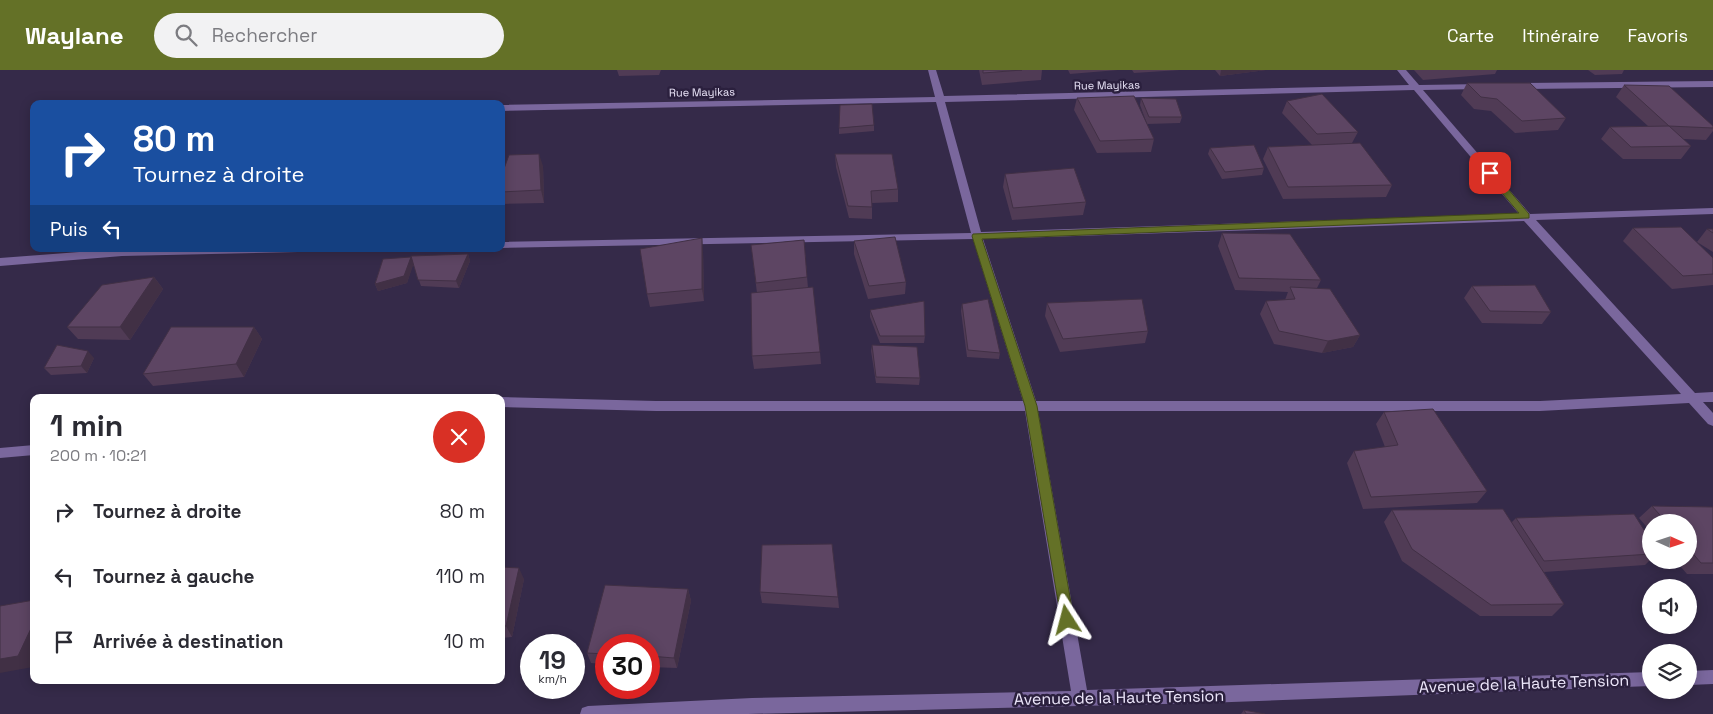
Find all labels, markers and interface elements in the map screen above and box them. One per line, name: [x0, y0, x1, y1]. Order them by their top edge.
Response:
search box: [154, 13, 504, 58]
text: Waylane: [25, 20, 124, 51]
icon: search: [172, 21, 200, 49]
text: Rechercher: [212, 23, 317, 48]
text: Carte: [1447, 24, 1494, 47]
text: Itinéraire: [1522, 24, 1599, 47]
text: Favoris: [1627, 24, 1688, 47]
street label: Rue Mayikas: [1074, 77, 1140, 93]
street label: Rue Mayikas: [669, 84, 735, 100]
text: 80 m: [133, 117, 215, 161]
icon: right: [50, 120, 115, 185]
pin: [1469, 152, 1511, 194]
icon: arrive: [1476, 159, 1504, 187]
text: Tournez à droite: [133, 160, 304, 188]
icon: left: [98, 215, 126, 243]
text: Puis: [50, 217, 88, 242]
text: 1 min: [50, 406, 123, 445]
button: close: [433, 411, 485, 463]
text: 200 m · 10:21: [50, 445, 147, 466]
icon: right: [50, 498, 78, 526]
text: Tournez à droite: [93, 499, 242, 524]
text: 80 m: [440, 499, 485, 524]
north arrow: [1642, 514, 1698, 569]
map controls: [1642, 514, 1697, 699]
icon: left: [50, 563, 78, 591]
text: Tournez à gauche: [93, 564, 255, 589]
text: 110 m: [436, 564, 485, 589]
button: sound: [1642, 579, 1697, 634]
position arrow: [1040, 593, 1092, 645]
icon: arrive: [50, 628, 78, 656]
text: Arrivée à destination: [93, 629, 283, 654]
text: 10 m: [444, 629, 485, 654]
speed limit sign: 30: [595, 634, 660, 699]
text: 19: [539, 644, 566, 676]
button: layers: [1642, 644, 1697, 699]
street label: Avenue de la Haute Tension: [1419, 669, 1630, 698]
text: km/h: [538, 671, 567, 687]
street label: Avenue de la Haute Tension: [1014, 685, 1224, 710]

